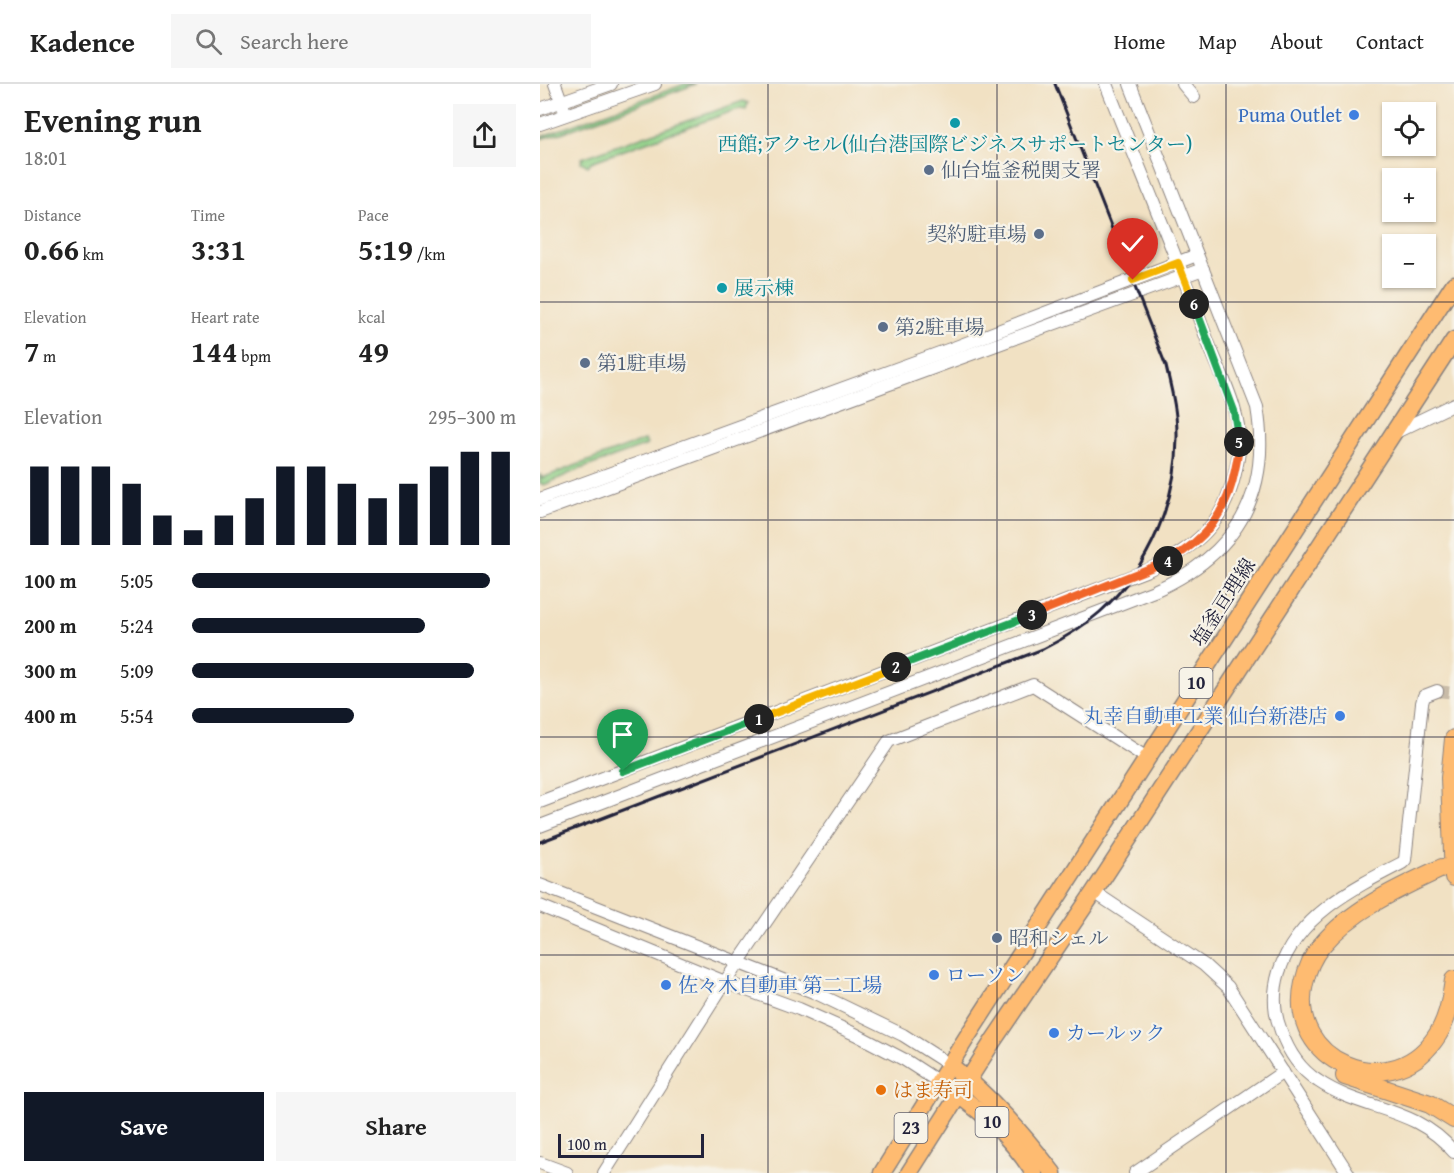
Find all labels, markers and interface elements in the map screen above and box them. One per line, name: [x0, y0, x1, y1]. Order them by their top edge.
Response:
search box: [171, 14, 591, 68]
text: Kadence: [30, 21, 135, 62]
icon: search: [192, 25, 225, 58]
text: Search here: [240, 25, 349, 57]
text: Home: [1114, 26, 1165, 57]
text: Map: [1198, 26, 1237, 57]
text: About: [1270, 26, 1323, 57]
text: Contact: [1356, 26, 1424, 57]
text: Evening run: [24, 96, 201, 144]
place label: Puma Outlet: [1238, 100, 1342, 129]
map controls: [1382, 102, 1436, 288]
button: locate: [1382, 102, 1436, 156]
button: share: [453, 104, 516, 167]
marker: Puma Outlet: [1347, 108, 1361, 122]
marker: 西館;アクセル(仙台港国際ビジネスサポートセンター): [948, 116, 962, 130]
place label: 西館;アクセル(仙台港国際ビジネスサポートセンター): [718, 129, 1192, 158]
text: 18:01: [24, 143, 67, 172]
place label: 仙台塩釜税関支署: [941, 155, 1101, 184]
marker: 仙台塩釜税関支署: [922, 163, 936, 177]
button: +: [1382, 168, 1436, 222]
text: Distance: [24, 203, 81, 227]
text: Time: [191, 203, 225, 227]
text: Pace: [358, 203, 389, 227]
pin: [1107, 218, 1158, 280]
place label: 契約駐車場: [927, 219, 1027, 248]
text: 0.66: [24, 227, 79, 271]
text: 3:31: [191, 227, 246, 271]
text: 5:19: [358, 227, 413, 271]
marker: 契約駐車場: [1032, 227, 1046, 241]
icon: check: [1116, 227, 1149, 260]
button: −: [1382, 234, 1436, 288]
text: km: [79, 242, 104, 266]
text: /km: [413, 242, 445, 266]
place label: 展示棟: [734, 273, 794, 302]
marker: 展示棟: [715, 281, 729, 295]
pin: 6: [1179, 289, 1209, 319]
text: 6: [1190, 292, 1198, 316]
text: Elevation: [24, 305, 87, 329]
text: Heart rate: [191, 305, 260, 329]
text: kcal: [358, 305, 385, 329]
place label: 第2駐車場: [895, 312, 985, 341]
marker: 第2駐車場: [876, 320, 890, 334]
text: 7: [24, 329, 40, 373]
text: 144: [191, 329, 238, 373]
text: 49: [358, 329, 389, 373]
text: m: [40, 344, 56, 368]
text: bpm: [238, 344, 271, 368]
place label: 第1駐車場: [597, 348, 687, 377]
marker: 第1駐車場: [578, 356, 592, 370]
text: Elevation: [24, 402, 102, 431]
text: 295–300 m: [428, 402, 516, 431]
pin: 5: [1224, 427, 1254, 457]
text: 5: [1235, 430, 1243, 454]
pin: 4: [1153, 546, 1183, 576]
text: 4: [1164, 549, 1172, 573]
street label: 塩釜亘理線: [1183, 552, 1262, 652]
text: 100 m: [24, 566, 77, 595]
text: 5:05: [120, 566, 154, 595]
pin: 3: [1017, 600, 1047, 630]
text: 3: [1028, 603, 1036, 627]
text: 200 m: [24, 611, 77, 640]
text: 5:24: [120, 611, 154, 640]
pin: 2: [881, 652, 911, 682]
text: 2: [892, 655, 900, 679]
text: 300 m: [24, 656, 77, 685]
text: 5:09: [120, 656, 154, 685]
road number: 10: [1180, 668, 1212, 698]
text: 400 m: [24, 701, 77, 730]
text: 5:54: [120, 701, 154, 730]
place label: 丸幸自動車工業 仙台新港店: [1084, 701, 1328, 730]
pin: 1: [744, 704, 774, 734]
text: 1: [755, 707, 763, 731]
pin: [597, 709, 648, 771]
marker: 丸幸自動車工業 仙台新港店: [1333, 709, 1347, 723]
icon: arrive: [606, 718, 639, 751]
place label: 昭和シェル: [1009, 923, 1109, 952]
marker: 昭和シェル: [990, 931, 1004, 945]
place label: ローソン: [946, 960, 1025, 989]
marker: ローソン: [927, 968, 941, 982]
place label: 佐々木自動車 第二工場: [678, 970, 882, 999]
marker: 佐々木自動車 第二工場: [659, 978, 673, 992]
place label: カールック: [1066, 1018, 1166, 1047]
marker: カールック: [1047, 1026, 1061, 1040]
place label: はま寿司: [893, 1075, 973, 1104]
marker: はま寿司: [874, 1083, 888, 1097]
button: Save: [24, 1092, 264, 1161]
button: Share: [276, 1092, 516, 1161]
road number: 10: [976, 1107, 1008, 1137]
road number: 23: [894, 1113, 928, 1143]
scale bar: [558, 1131, 704, 1158]
text: 100 m: [567, 1132, 607, 1156]

